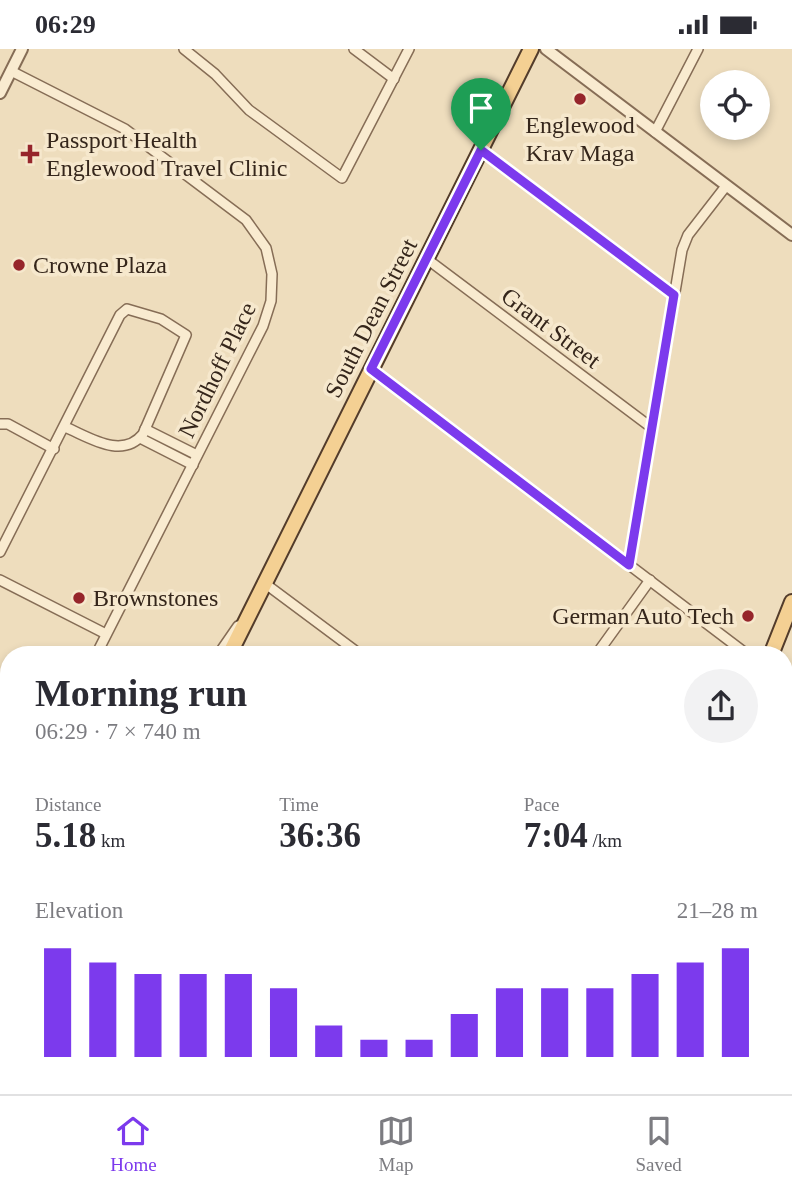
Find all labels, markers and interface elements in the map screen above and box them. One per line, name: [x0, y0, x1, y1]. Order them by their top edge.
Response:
text: 06:29: [35, 10, 96, 39]
map controls: [700, 70, 770, 140]
button: locate: [700, 70, 770, 140]
pin: [451, 78, 511, 150]
icon: arrive: [462, 89, 500, 127]
marker: Englewood Krav Maga: [572, 91, 588, 107]
place label: Englewood Krav Maga: [525, 112, 635, 166]
place label: Passport Health Englewood Travel Clinic: [46, 127, 287, 181]
marker: Passport Health Englewood Travel Clinic: [20, 144, 40, 164]
street label: South Dean Street: [320, 234, 422, 402]
place label: Crowne Plaza: [33, 252, 167, 278]
marker: Crowne Plaza: [11, 257, 27, 273]
street label: Grant Street: [497, 283, 606, 374]
street label: Nordhoff Place: [173, 298, 261, 442]
place label: Brownstones: [93, 585, 218, 611]
marker: Brownstones: [71, 590, 87, 606]
place label: German Auto Tech: [552, 603, 734, 629]
marker: German Auto Tech: [740, 608, 756, 624]
button: share: [684, 669, 758, 743]
text: Morning run: [35, 672, 247, 714]
text: 06:29 · 7 × 740 m: [35, 719, 201, 744]
text: Distance: [35, 794, 101, 815]
text: Time: [279, 794, 319, 815]
text: Pace: [524, 794, 560, 815]
text: 5.18: [35, 816, 96, 855]
text: 36:36: [279, 816, 361, 855]
text: 7:04: [524, 816, 588, 855]
text: km: [96, 830, 125, 851]
text: /km: [588, 830, 622, 851]
text: Elevation: [35, 898, 123, 923]
text: 21–28 m: [677, 898, 758, 923]
tab: Home: [110, 1112, 157, 1176]
tab: Map: [377, 1112, 415, 1176]
tab: Saved: [635, 1112, 682, 1176]

